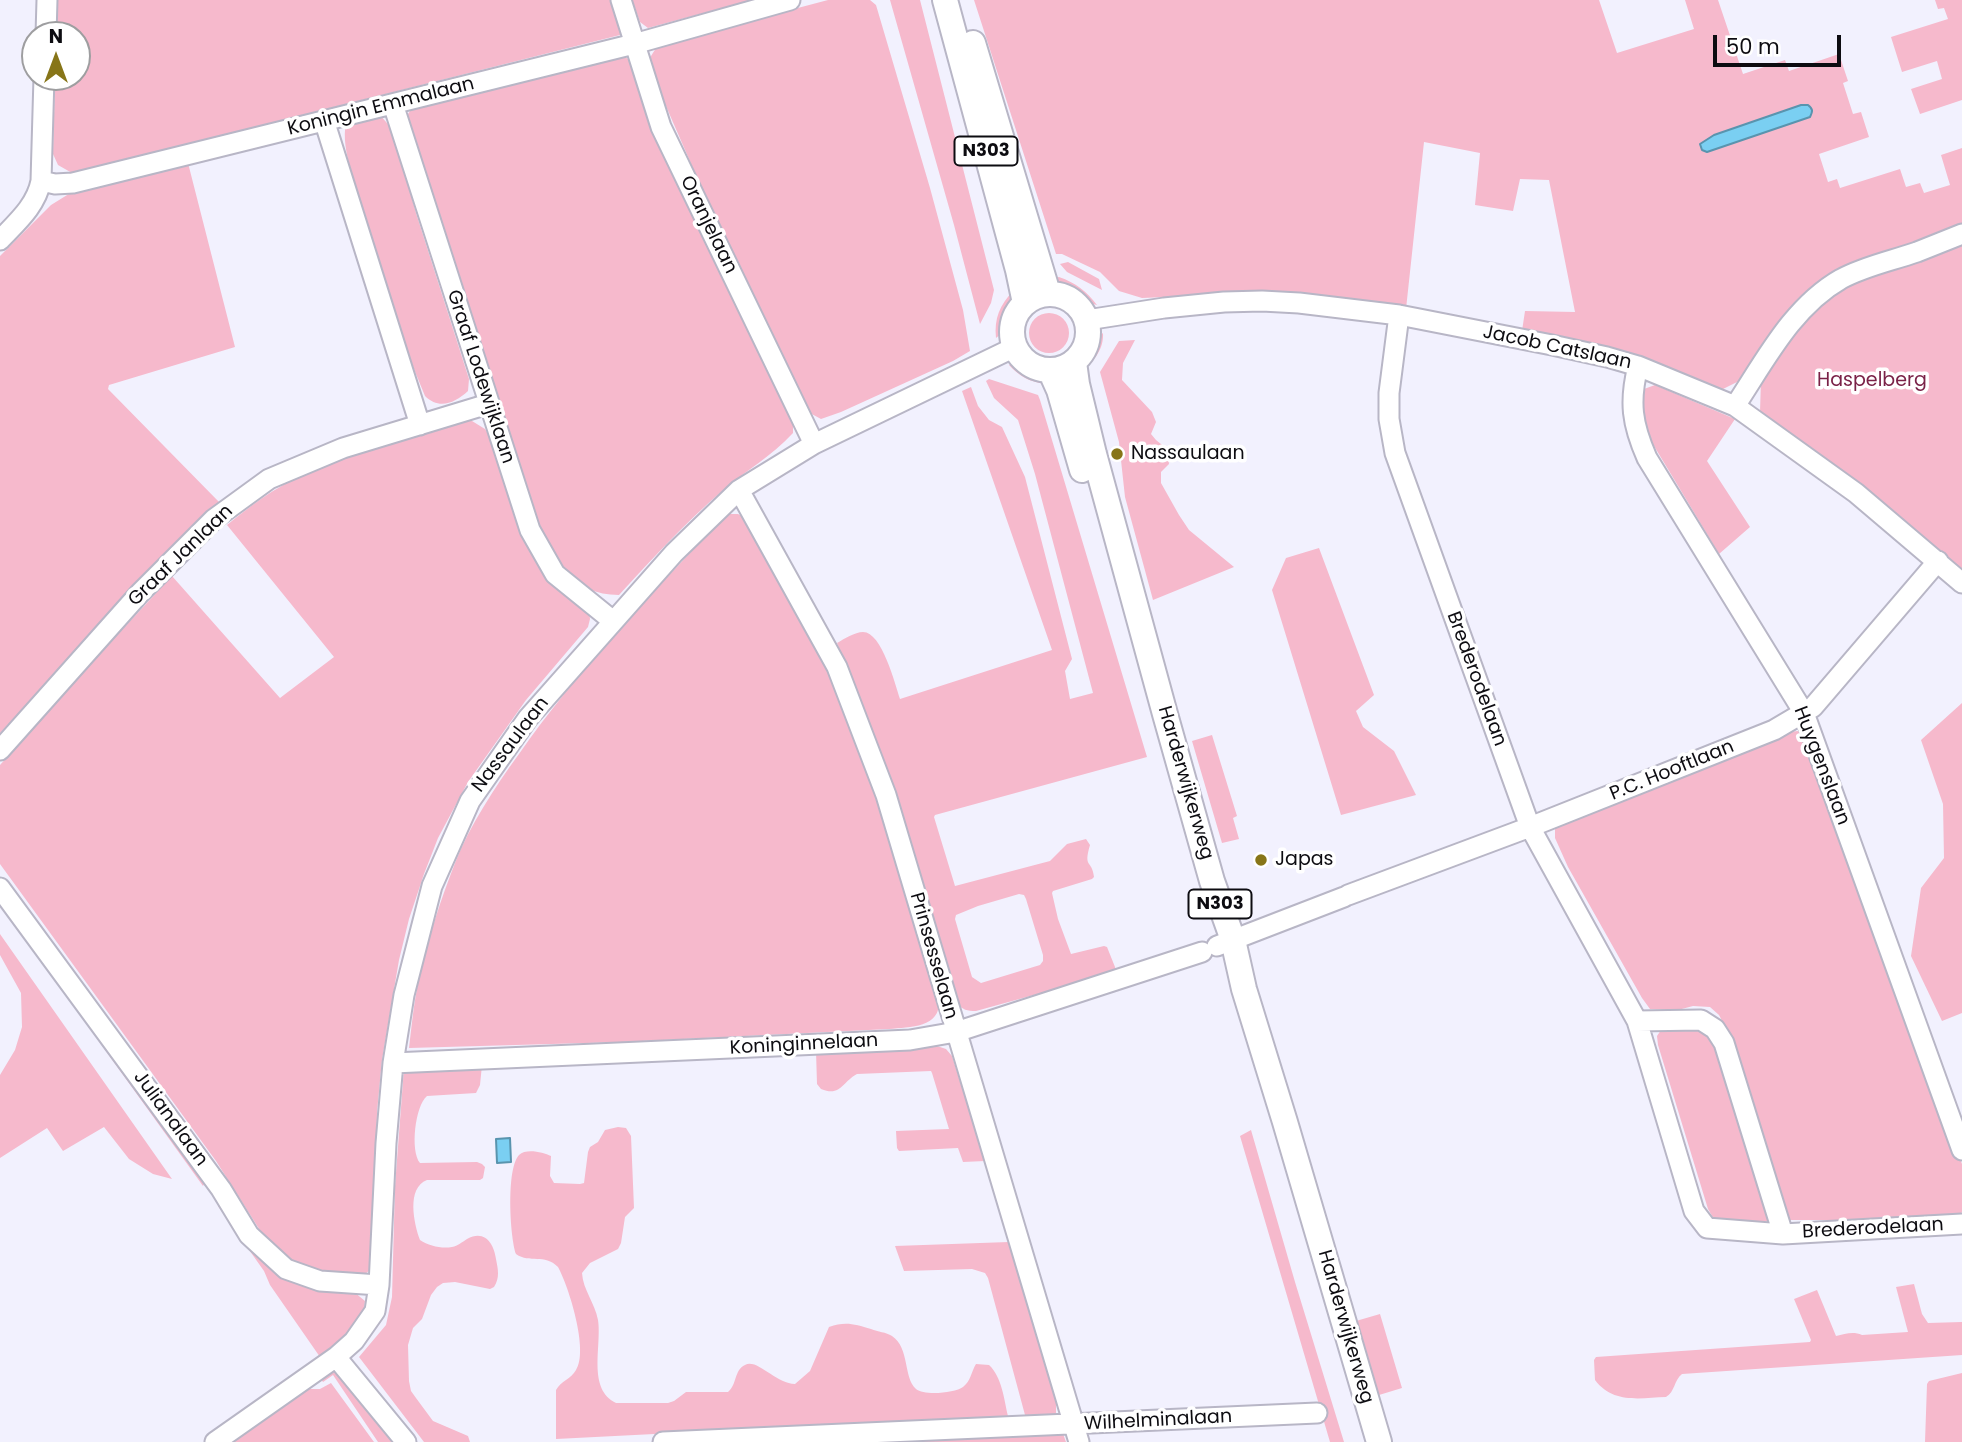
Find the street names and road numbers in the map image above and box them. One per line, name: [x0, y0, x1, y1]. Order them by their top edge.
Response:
street label: Koningin Emmalaan: [285, 73, 477, 141]
road number: N303: [954, 136, 1018, 166]
street label: Oranjelaan: [675, 172, 741, 278]
street label: Graaf Lodewijklaan: [441, 287, 519, 467]
street label: Jacob Catslaan: [1481, 321, 1633, 375]
street label: Graaf Janlaan: [124, 500, 238, 612]
street label: Brederodelaan: [1441, 609, 1511, 749]
street label: Nassaulaan: [468, 693, 554, 797]
street label: Huygenslaan: [1788, 703, 1854, 829]
street label: Harderwijkerweg: [1152, 704, 1218, 862]
street label: P.C. Hooftlaan: [1607, 736, 1737, 806]
street label: Prinsesselaan: [904, 890, 962, 1022]
road number: N303: [1188, 890, 1252, 918]
street label: Koninginnelaan: [729, 1030, 879, 1060]
street label: Julianalaan: [128, 1067, 212, 1171]
street label: Brederodelaan: [1802, 1214, 1944, 1244]
street label: Harderwijkerweg: [1312, 1248, 1378, 1406]
street label: Wilhelminalaan: [1083, 1406, 1233, 1436]

